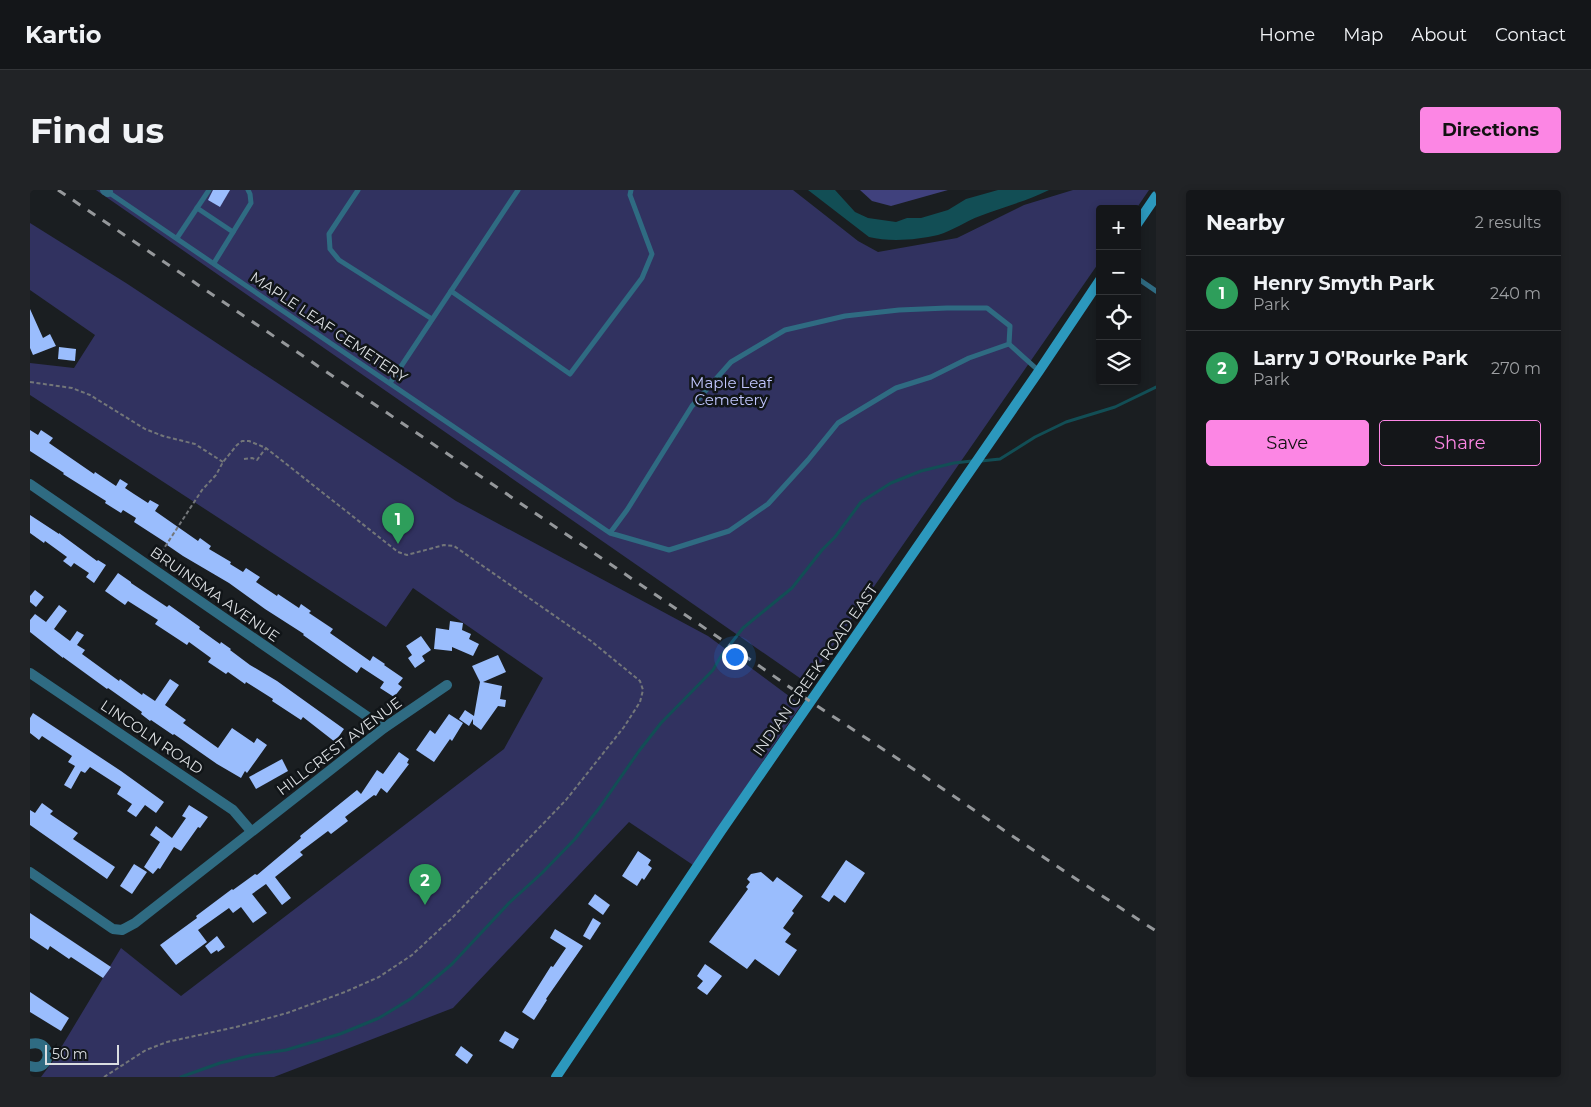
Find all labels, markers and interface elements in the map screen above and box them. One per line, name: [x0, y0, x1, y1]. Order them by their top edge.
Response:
text: Kartio: [25, 20, 101, 49]
text: Home: [1259, 24, 1315, 46]
text: Map: [1343, 24, 1383, 46]
text: About: [1411, 24, 1467, 46]
text: Contact: [1495, 24, 1566, 46]
button: Directions: [1420, 107, 1561, 153]
text: Find us: [30, 109, 164, 152]
map controls: [1096, 205, 1141, 385]
button: +: [1096, 205, 1141, 250]
text: Nearby: [1206, 210, 1285, 235]
text: 2 results: [1475, 213, 1541, 232]
button: −: [1096, 250, 1141, 295]
street label: MAPLE LEAF CEMETERY: [247, 267, 412, 387]
text: Henry Smyth Park: [1253, 272, 1434, 295]
text: 1: [1219, 284, 1225, 303]
text: 240 m: [1490, 284, 1541, 303]
button: locate: [1096, 295, 1141, 340]
text: Park: [1253, 295, 1290, 314]
button: layers: [1096, 340, 1141, 385]
text: Larry J O'Rourke Park: [1253, 347, 1468, 370]
text: 2: [1217, 359, 1227, 378]
text: 270 m: [1491, 359, 1541, 378]
text: Park: [1253, 370, 1290, 389]
park label: Maple Leaf Cemetery: [690, 373, 773, 409]
button: Save: [1206, 420, 1369, 466]
button: Share: [1379, 420, 1541, 466]
pin: 1: [382, 503, 414, 544]
street label: BRUINSMA AVENUE: [147, 542, 283, 646]
street label: INDIAN CREEK ROAD EAST: [748, 580, 882, 760]
your location: [722, 644, 748, 670]
street label: HILLCREST AVENUE: [273, 693, 405, 799]
street label: LINCOLN ROAD: [97, 696, 207, 778]
pin: 2: [409, 864, 441, 905]
scale bar: [45, 1042, 119, 1065]
text: 50 m: [52, 1045, 88, 1063]

